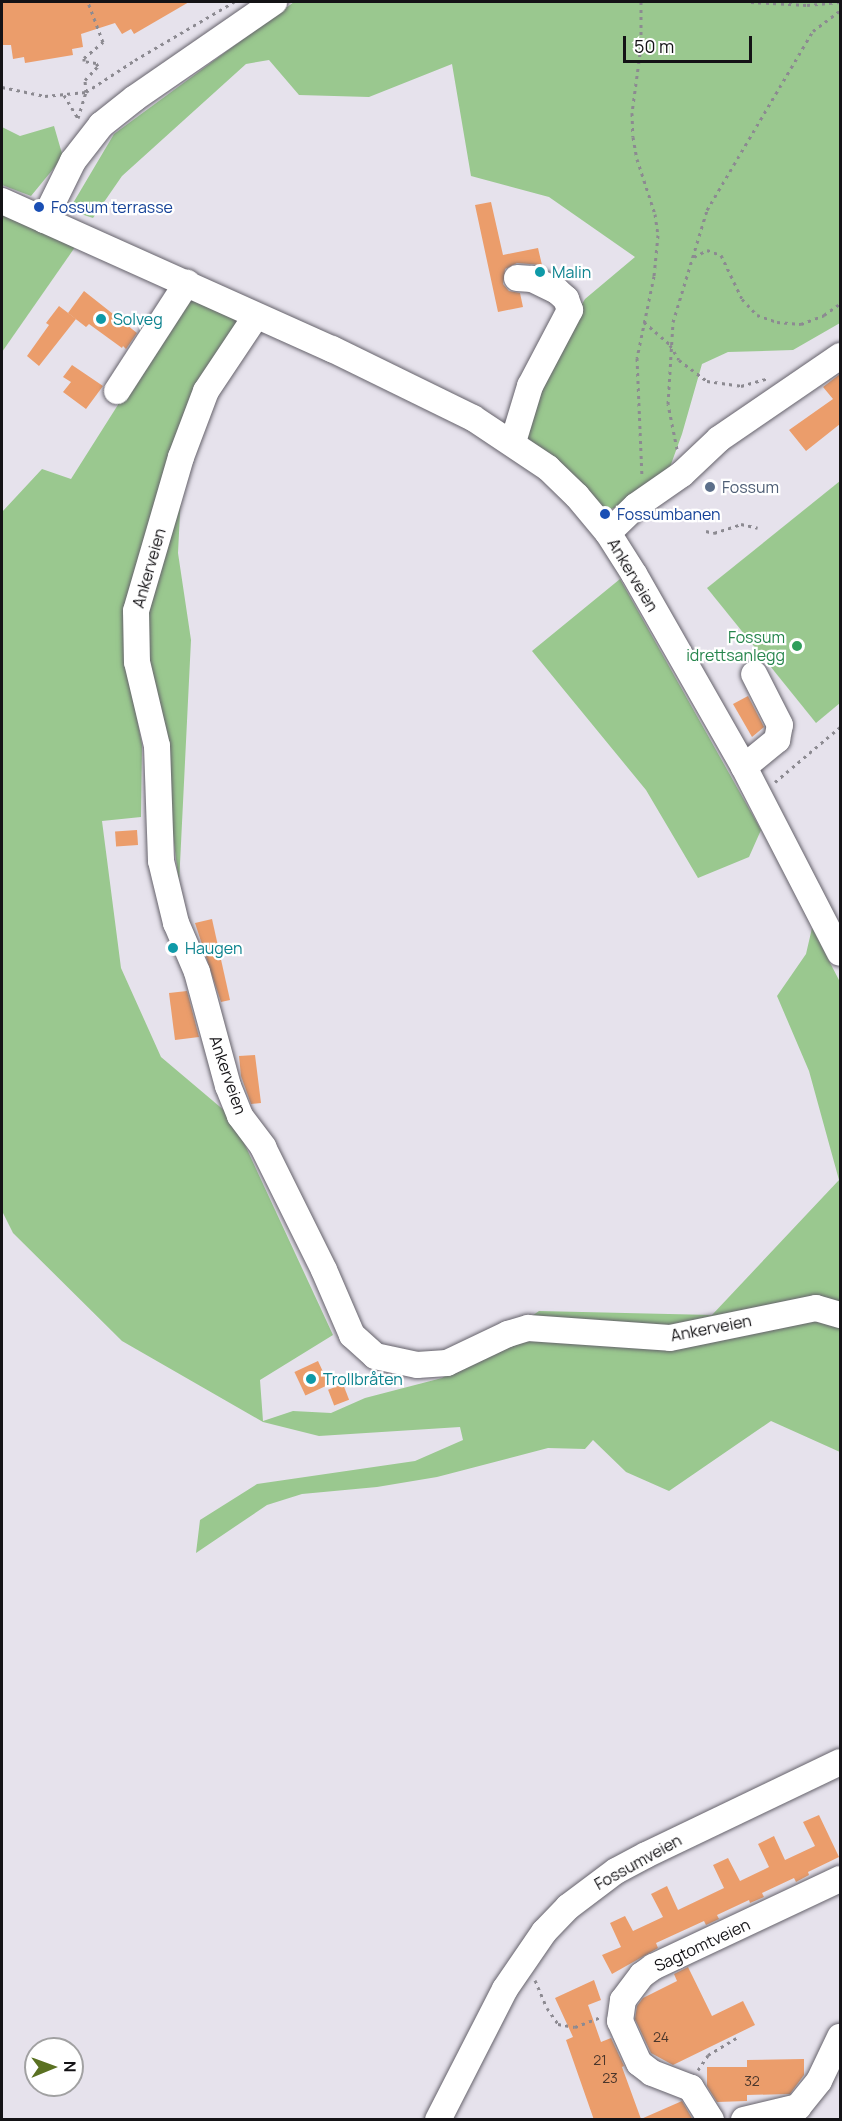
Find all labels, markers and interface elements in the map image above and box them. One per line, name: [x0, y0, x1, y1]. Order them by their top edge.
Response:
scale bar: [626, 24, 755, 62]
text: 50 m: [634, 34, 674, 58]
place label: Fossum terrasse: [51, 197, 173, 217]
marker: Fossum terrasse: [32, 200, 46, 214]
place label: Malin: [552, 262, 591, 282]
marker: Malin: [533, 265, 547, 279]
place label: Solveg: [113, 309, 163, 329]
marker: Solveg: [94, 312, 108, 326]
place label: Fossum: [722, 477, 779, 497]
marker: Fossum: [703, 480, 717, 494]
place label: Fossumbanen: [617, 504, 720, 524]
marker: Fossumbanen: [598, 507, 612, 521]
street label: Ankerveien: [128, 526, 170, 610]
street label: Ankerveien: [604, 535, 662, 615]
place label: Fossum idrettsanlegg: [686, 627, 785, 665]
marker: Fossum idrettsanlegg: [790, 639, 804, 653]
place label: Haugen: [185, 938, 242, 958]
marker: Haugen: [166, 941, 180, 955]
street label: Ankerveien: [206, 1033, 250, 1117]
street label: Ankerveien: [669, 1311, 753, 1345]
place label: Trollbråten: [323, 1369, 403, 1389]
marker: Trollbråten: [304, 1372, 318, 1386]
street label: Fossumveien: [591, 1830, 685, 1894]
street label: Sagtomtveien: [651, 1914, 753, 1976]
house number: 24: [653, 2029, 669, 2045]
north arrow: [24, 2037, 84, 2097]
house number: 21: [593, 2052, 607, 2068]
text: N: [59, 2061, 81, 2073]
house number: 23: [602, 2070, 618, 2086]
house number: 32: [744, 2073, 760, 2089]

